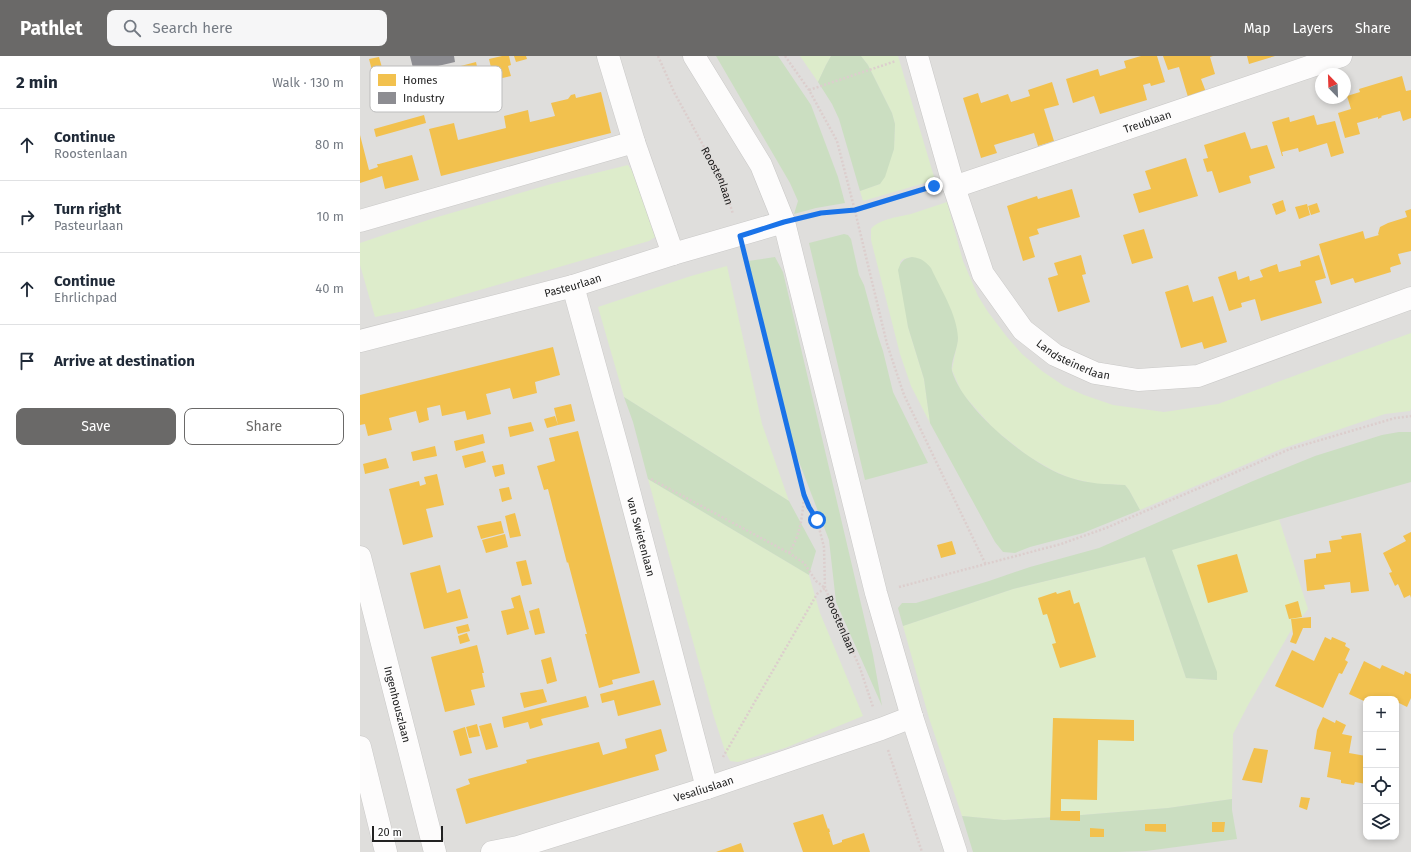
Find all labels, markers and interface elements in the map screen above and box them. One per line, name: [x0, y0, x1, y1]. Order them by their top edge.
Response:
search box: [107, 10, 387, 46]
text: Pathlet: [20, 17, 83, 40]
icon: search: [121, 17, 143, 39]
text: Search here: [153, 19, 233, 37]
text: Map: [1244, 20, 1270, 37]
text: Layers: [1292, 20, 1333, 37]
text: Share: [1355, 20, 1391, 37]
legend: [370, 66, 502, 112]
north arrow: [1315, 68, 1351, 104]
text: 2 min: [16, 72, 58, 93]
text: Homes: [403, 74, 437, 87]
text: Walk · 130 m: [272, 75, 344, 90]
text: Industry: [403, 92, 445, 105]
street label: Treublaan: [1122, 107, 1173, 136]
text: Continue: [54, 128, 115, 146]
icon: ahead: [16, 134, 38, 156]
text: 80 m: [315, 137, 344, 152]
street label: Roostenlaan: [699, 145, 736, 206]
text: Roostenlaan: [54, 146, 128, 161]
route end: [925, 177, 943, 195]
text: Turn right: [54, 200, 121, 218]
icon: right: [16, 206, 38, 228]
text: 10 m: [317, 209, 344, 224]
text: Pasteurlaan: [54, 218, 123, 233]
street label: Pasteurlaan: [543, 271, 603, 300]
text: Continue: [54, 272, 115, 290]
icon: ahead: [16, 278, 38, 300]
text: 40 m: [315, 281, 344, 296]
text: Ehrlichpad: [54, 290, 117, 305]
street label: Landsteinerlaan: [1034, 337, 1111, 382]
icon: arrive: [16, 350, 38, 372]
text: Arrive at destination: [54, 352, 195, 370]
button: Save: [16, 408, 176, 445]
button: Share: [184, 408, 344, 445]
street label: van Swietenlaan: [625, 496, 658, 578]
route start: [808, 511, 826, 529]
street label: Roostenlaan: [823, 593, 859, 656]
street label: Ingenhouszlaan: [381, 665, 413, 744]
map controls: [1363, 696, 1399, 840]
button: +: [1363, 696, 1399, 732]
button: −: [1363, 732, 1399, 768]
button: locate: [1363, 768, 1399, 804]
street label: Vesaliuslaan: [672, 773, 735, 805]
button: layers: [1363, 804, 1399, 840]
scale bar: [372, 824, 443, 843]
text: 20 m: [378, 826, 402, 839]

